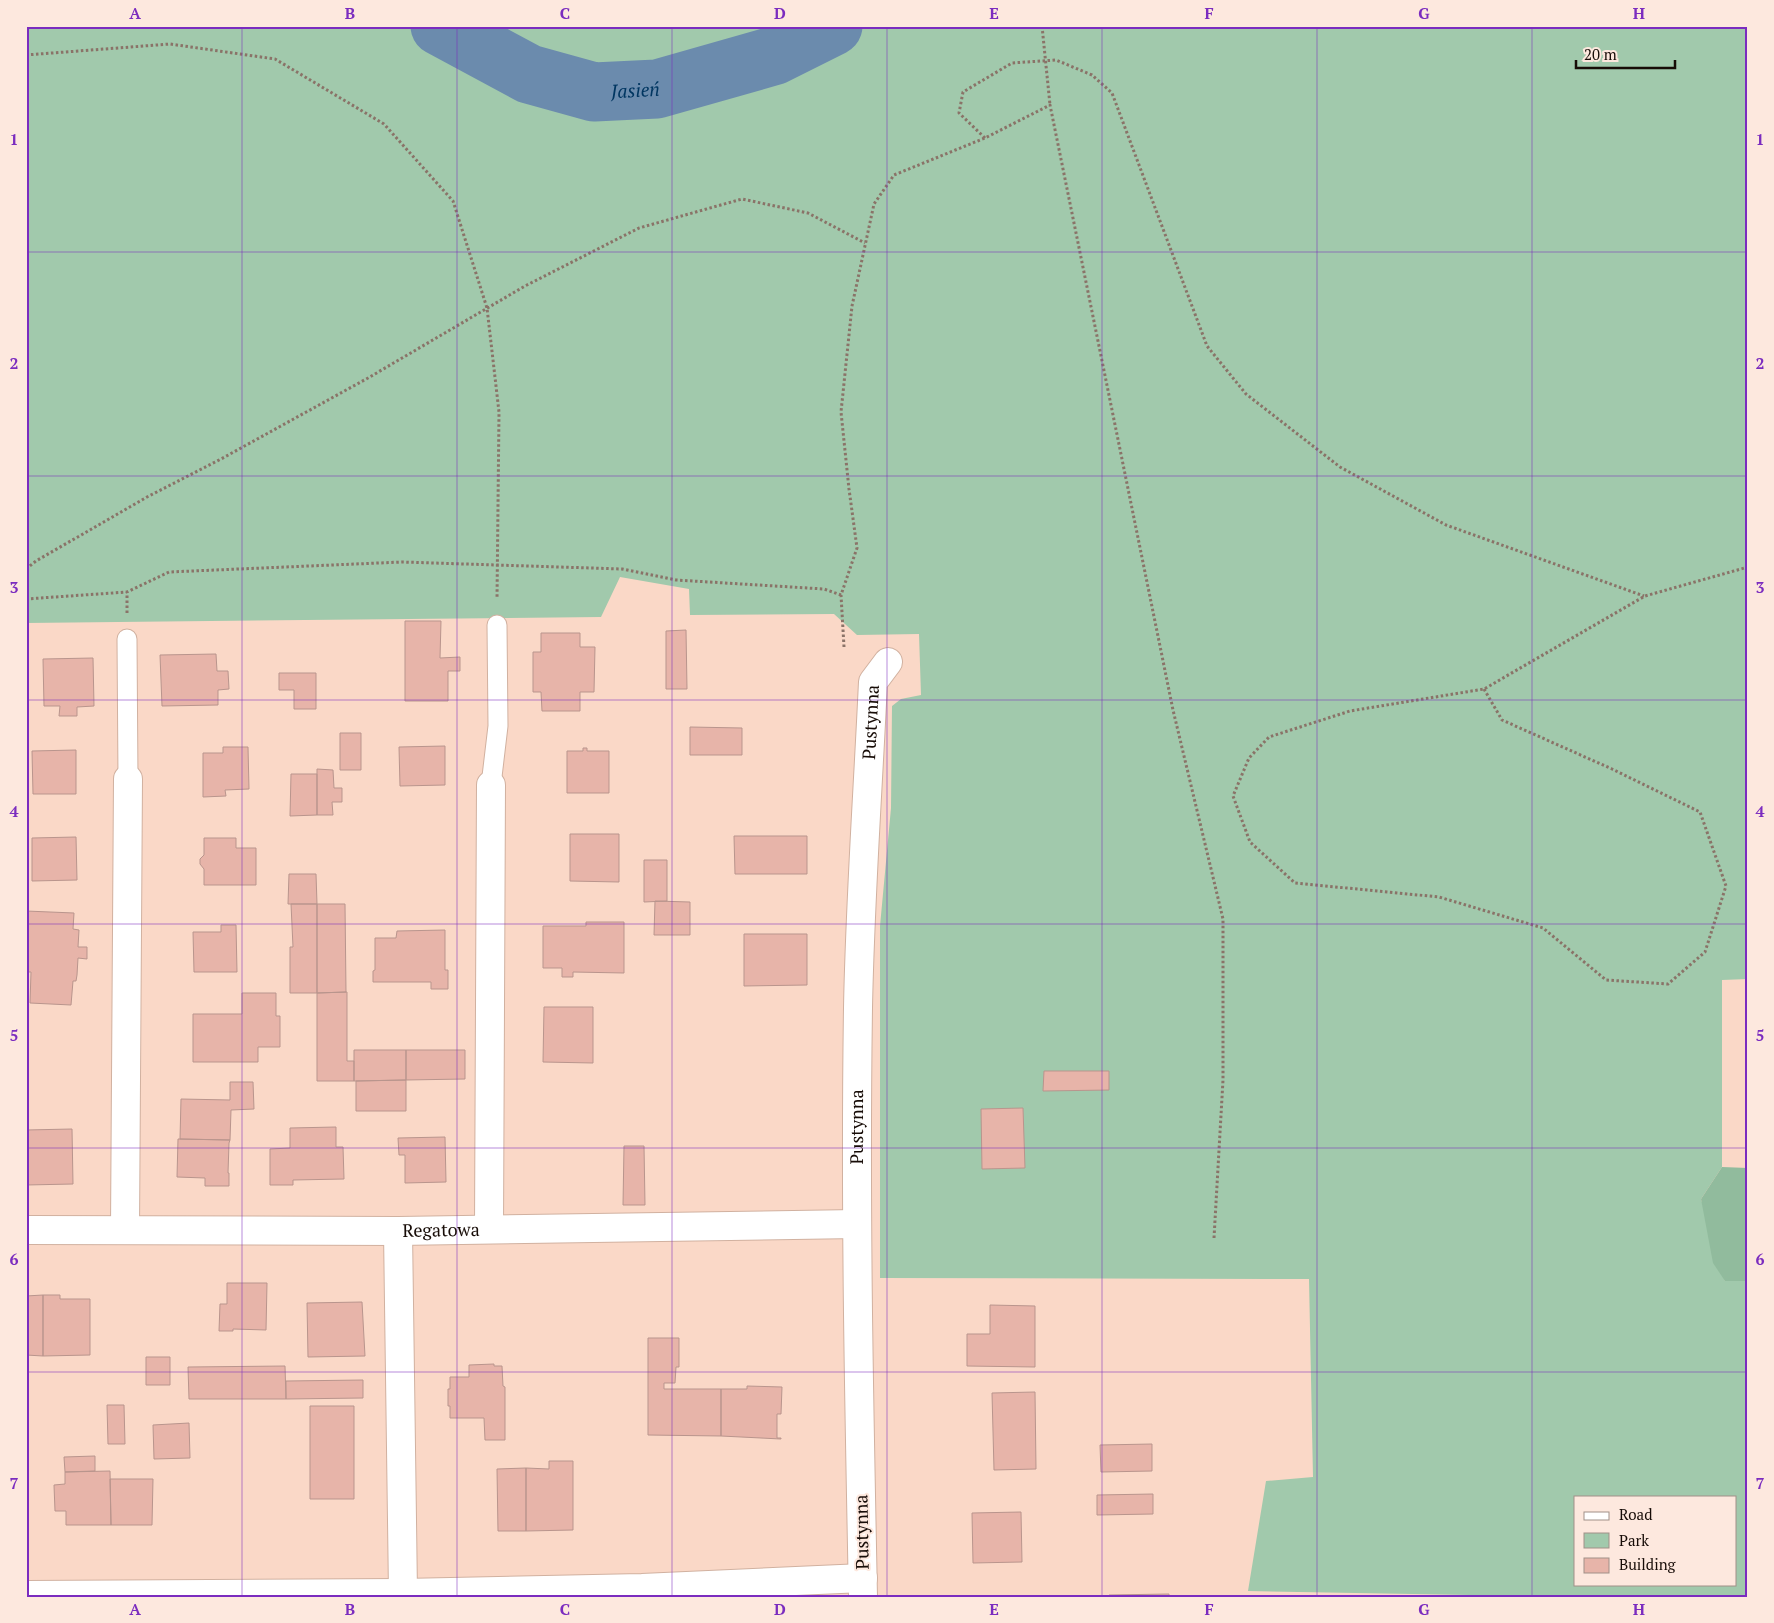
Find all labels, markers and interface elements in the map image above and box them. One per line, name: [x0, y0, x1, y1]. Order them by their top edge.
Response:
text: A: [129, 2, 141, 24]
text: B: [345, 2, 355, 24]
text: C: [560, 2, 570, 24]
text: D: [774, 2, 786, 24]
text: E: [989, 2, 999, 24]
text: F: [1204, 2, 1214, 24]
text: G: [1418, 2, 1430, 24]
text: H: [1633, 2, 1645, 24]
scale bar: [1576, 38, 1675, 70]
text: 20 m: [1584, 44, 1617, 64]
water label: Jasień: [609, 76, 660, 103]
text: 1: [9, 128, 19, 150]
text: 1: [1755, 128, 1765, 150]
text: 2: [9, 352, 19, 374]
text: 2: [1755, 352, 1765, 374]
text: 3: [9, 576, 19, 598]
text: 3: [1755, 576, 1765, 598]
street label: Pustynna: [856, 684, 884, 760]
text: 4: [9, 800, 19, 822]
text: 4: [1755, 800, 1765, 822]
text: 5: [9, 1024, 19, 1046]
text: 5: [1755, 1024, 1765, 1046]
street label: Pustynna: [844, 1089, 868, 1165]
street label: Regatowa: [402, 1217, 480, 1242]
text: 6: [9, 1248, 19, 1270]
text: 6: [1755, 1248, 1765, 1270]
text: 7: [9, 1472, 19, 1494]
text: 7: [1755, 1472, 1765, 1494]
street label: Pustynna: [848, 1494, 874, 1570]
legend: [1574, 1496, 1736, 1586]
text: Road: [1619, 1504, 1652, 1524]
text: Park: [1619, 1530, 1649, 1550]
text: Building: [1619, 1554, 1677, 1574]
text: A: [129, 1598, 141, 1620]
text: B: [345, 1598, 355, 1620]
text: C: [560, 1598, 570, 1620]
text: D: [774, 1598, 786, 1620]
text: E: [989, 1598, 999, 1620]
text: F: [1204, 1598, 1214, 1620]
text: G: [1418, 1598, 1430, 1620]
text: H: [1633, 1598, 1645, 1620]

